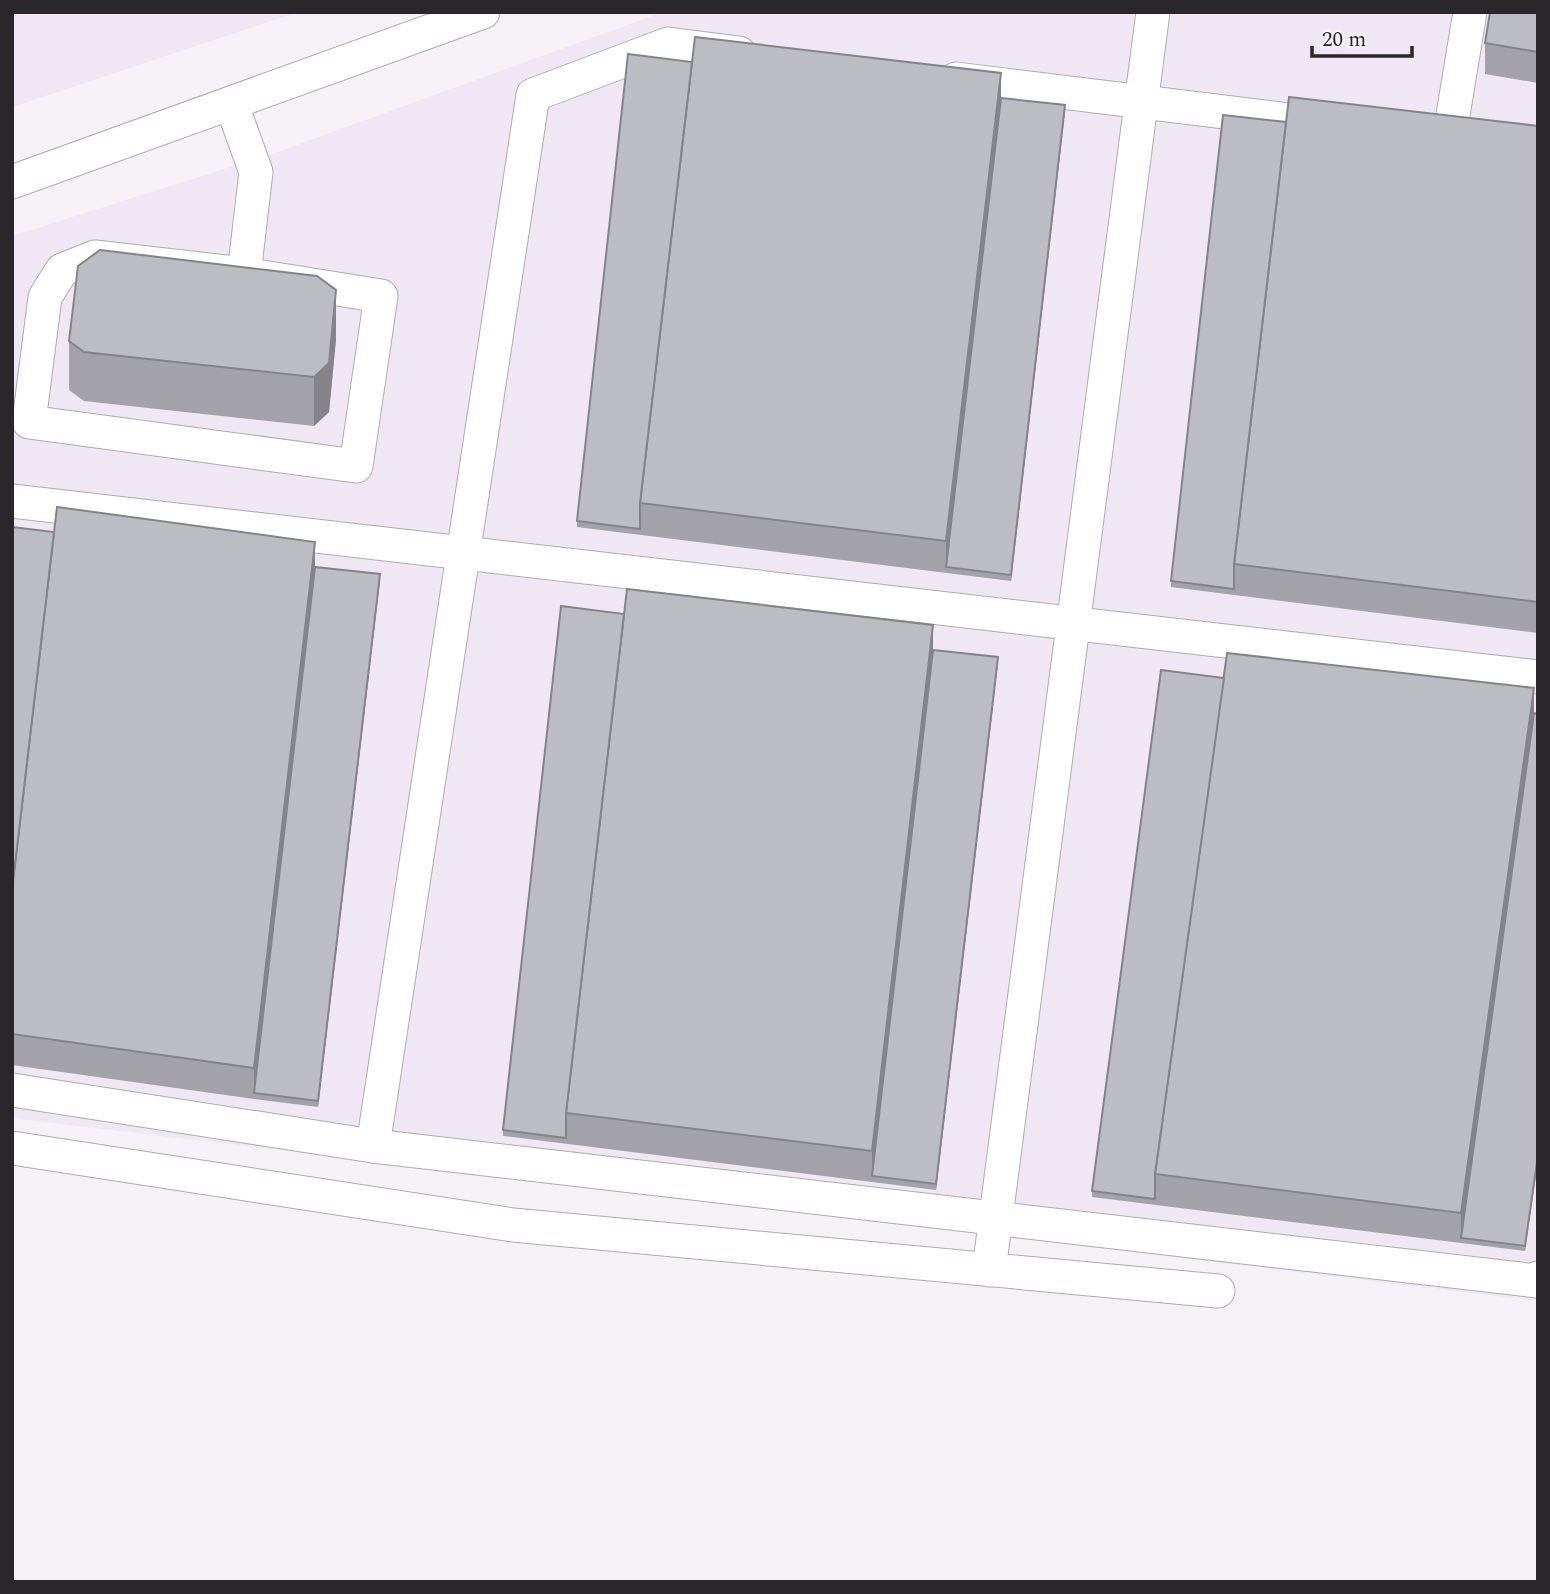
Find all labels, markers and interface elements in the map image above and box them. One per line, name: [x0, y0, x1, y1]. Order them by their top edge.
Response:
scale bar: [1312, 14, 1412, 58]
text: 20 m: [1322, 24, 1366, 56]

